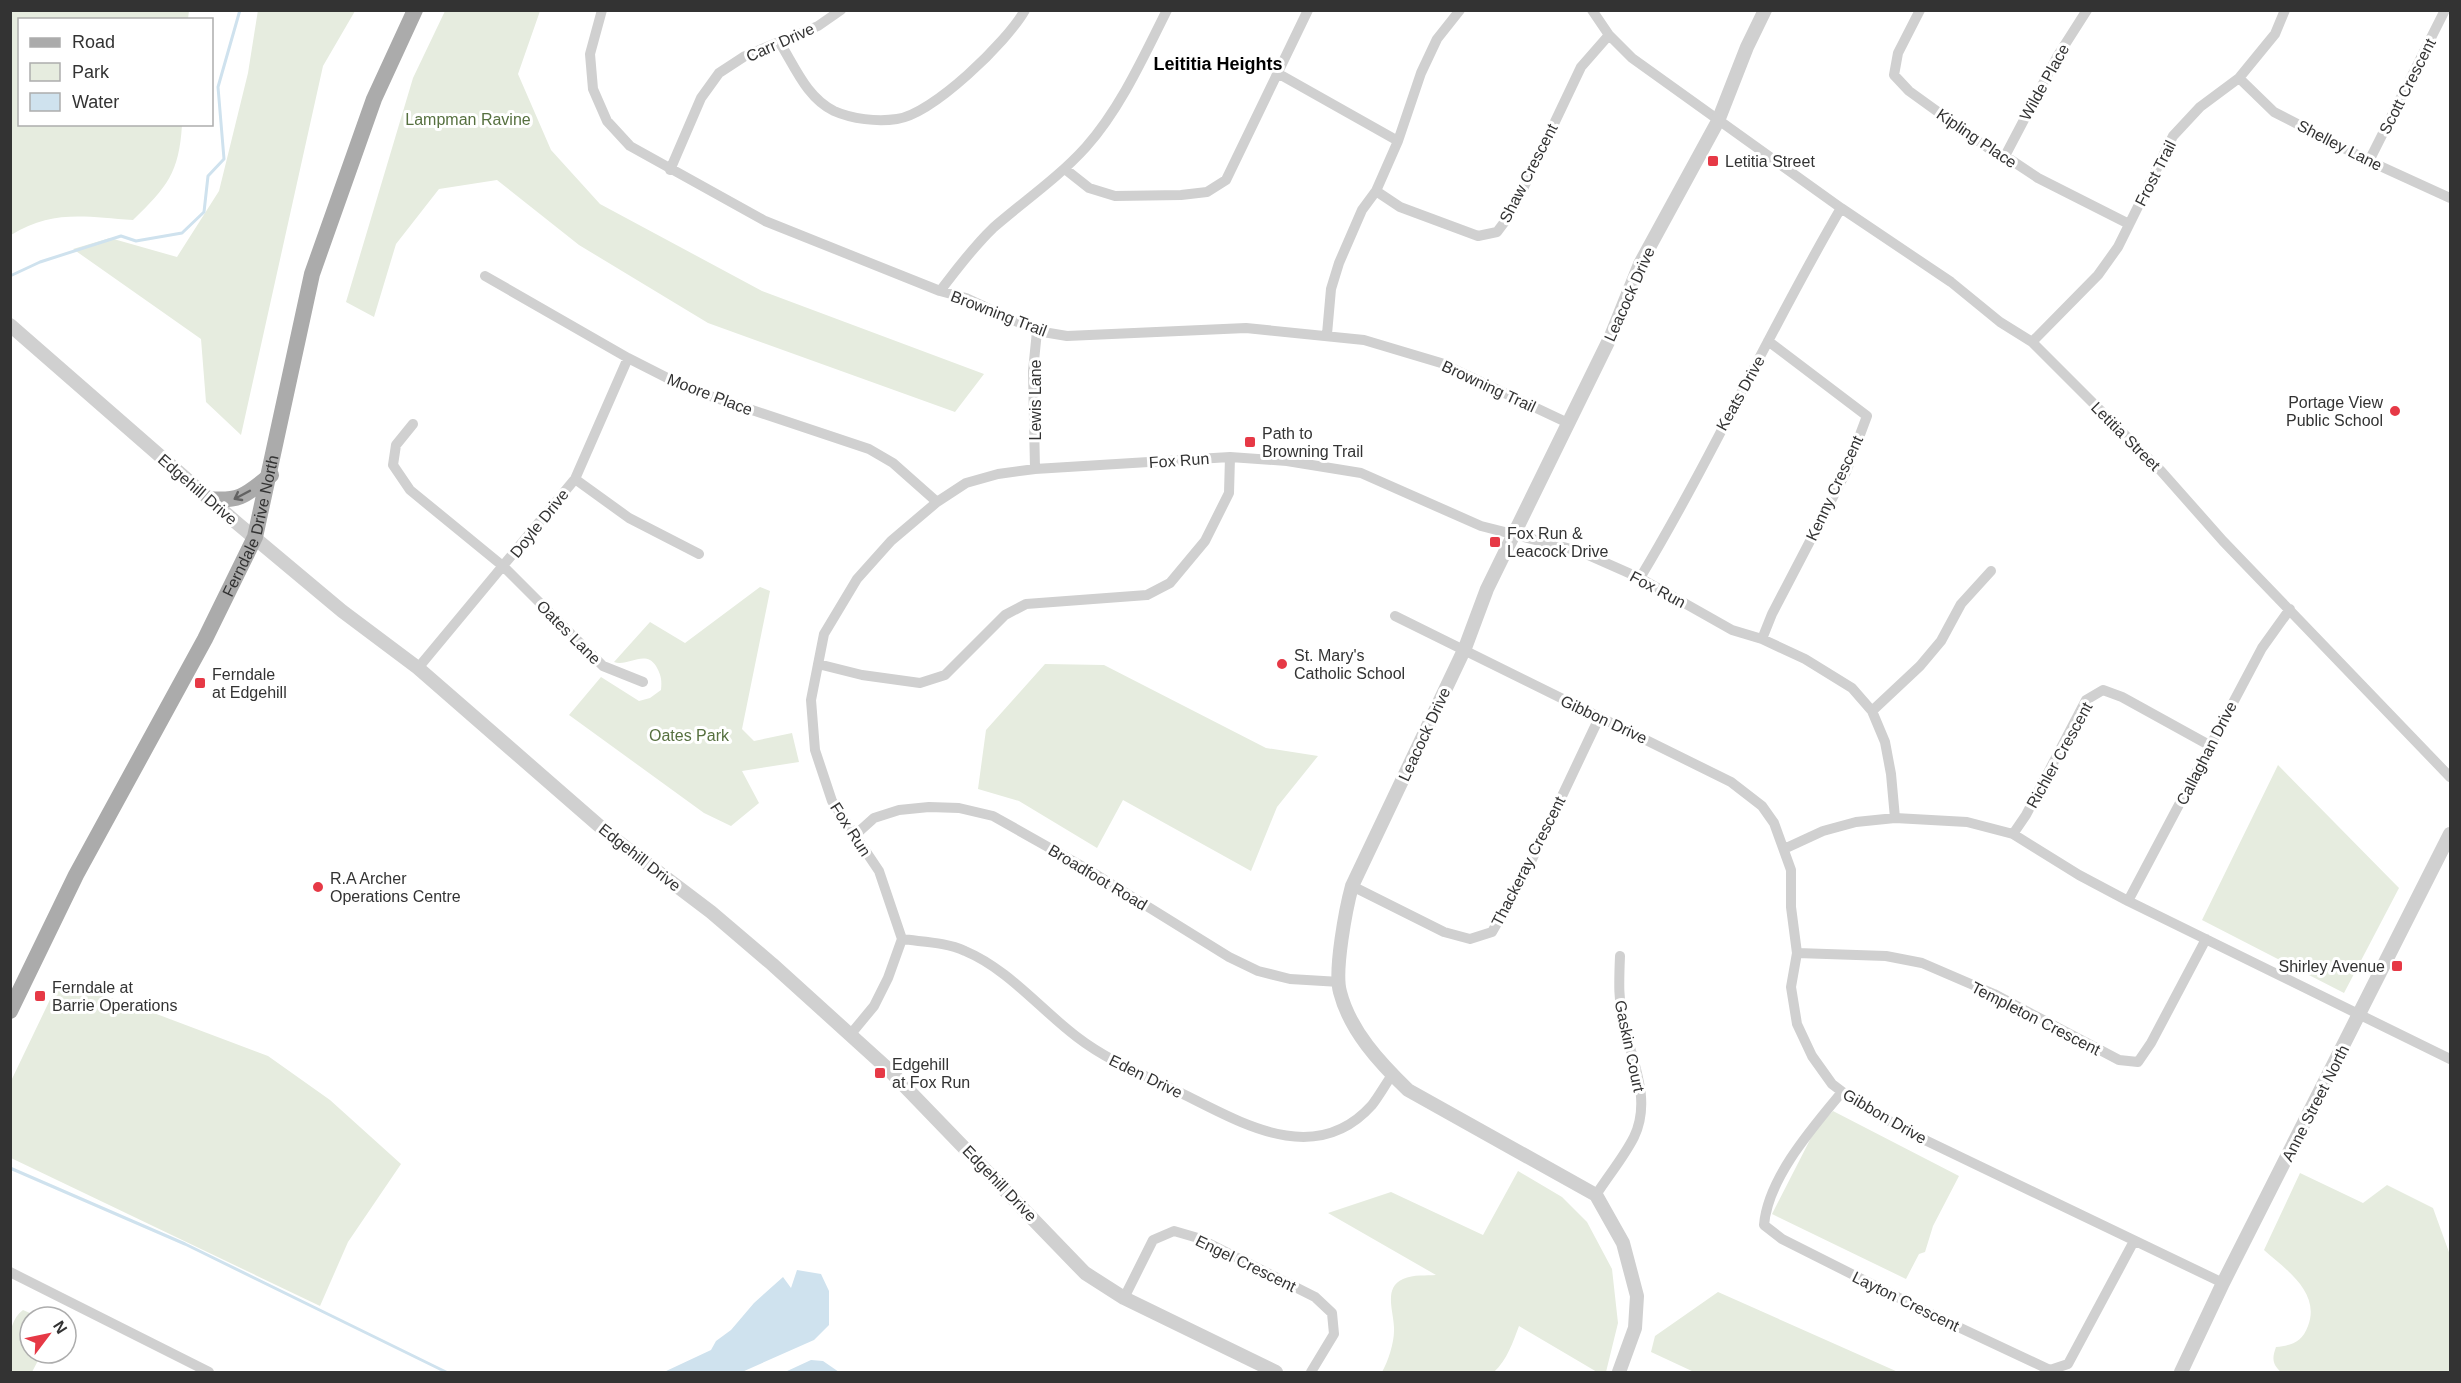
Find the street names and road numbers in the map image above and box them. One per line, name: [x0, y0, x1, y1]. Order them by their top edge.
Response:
street label: Carr Drive: [743, 20, 817, 65]
street label: Scott Crescent: [2376, 35, 2439, 137]
street label: Wilde Place: [2017, 41, 2072, 123]
street label: Kipling Place: [1934, 106, 2020, 171]
street label: Shelley Lane: [2295, 117, 2385, 174]
street label: Shaw Crescent: [1496, 121, 1561, 225]
street label: Frost Trail: [2132, 138, 2179, 209]
street label: Leacock Drive: [1601, 244, 1658, 344]
street label: Browning Trail: [948, 287, 1049, 340]
street label: Keats Drive: [1713, 353, 1768, 434]
street label: Browning Trail: [1439, 357, 1538, 416]
street label: Lewis Lane: [1027, 359, 1044, 440]
street label: Moore Place: [665, 370, 755, 419]
street label: Letitia Street: [2088, 399, 2164, 475]
street label: Kenny Crescent: [1803, 433, 1866, 543]
street label: Fox Run: [1148, 450, 1210, 471]
street label: Edgehill Drive: [155, 451, 241, 528]
street label: Ferndale Drive North: [219, 454, 282, 599]
street label: Doyle Drive: [507, 486, 572, 561]
street label: Fox Run: [1627, 568, 1688, 611]
street label: Oates Lane: [533, 597, 604, 668]
street label: Leacock Drive: [1395, 685, 1454, 784]
street label: Gibbon Drive: [1558, 692, 1650, 747]
street label: Richler Crescent: [2023, 699, 2096, 811]
street label: Callaghan Drive: [2173, 699, 2240, 808]
street label: Thackeray Crescent: [1488, 793, 1569, 929]
street label: Fox Run: [827, 799, 874, 859]
street label: Edgehill Drive: [596, 820, 684, 895]
street label: Broadfoot Road: [1045, 841, 1150, 914]
street label: Templeton Crescent: [1969, 979, 2104, 1059]
street label: Gaskin Court: [1611, 999, 1648, 1094]
street label: Anne Street North: [2279, 1042, 2352, 1164]
street label: Eden Drive: [1106, 1051, 1185, 1101]
street label: Gibbon Drive: [1840, 1086, 1930, 1147]
street label: Edgehill Drive: [959, 1142, 1040, 1225]
street label: Engel Crescent: [1193, 1232, 1299, 1295]
street label: Layton Crescent: [1850, 1268, 1962, 1335]

